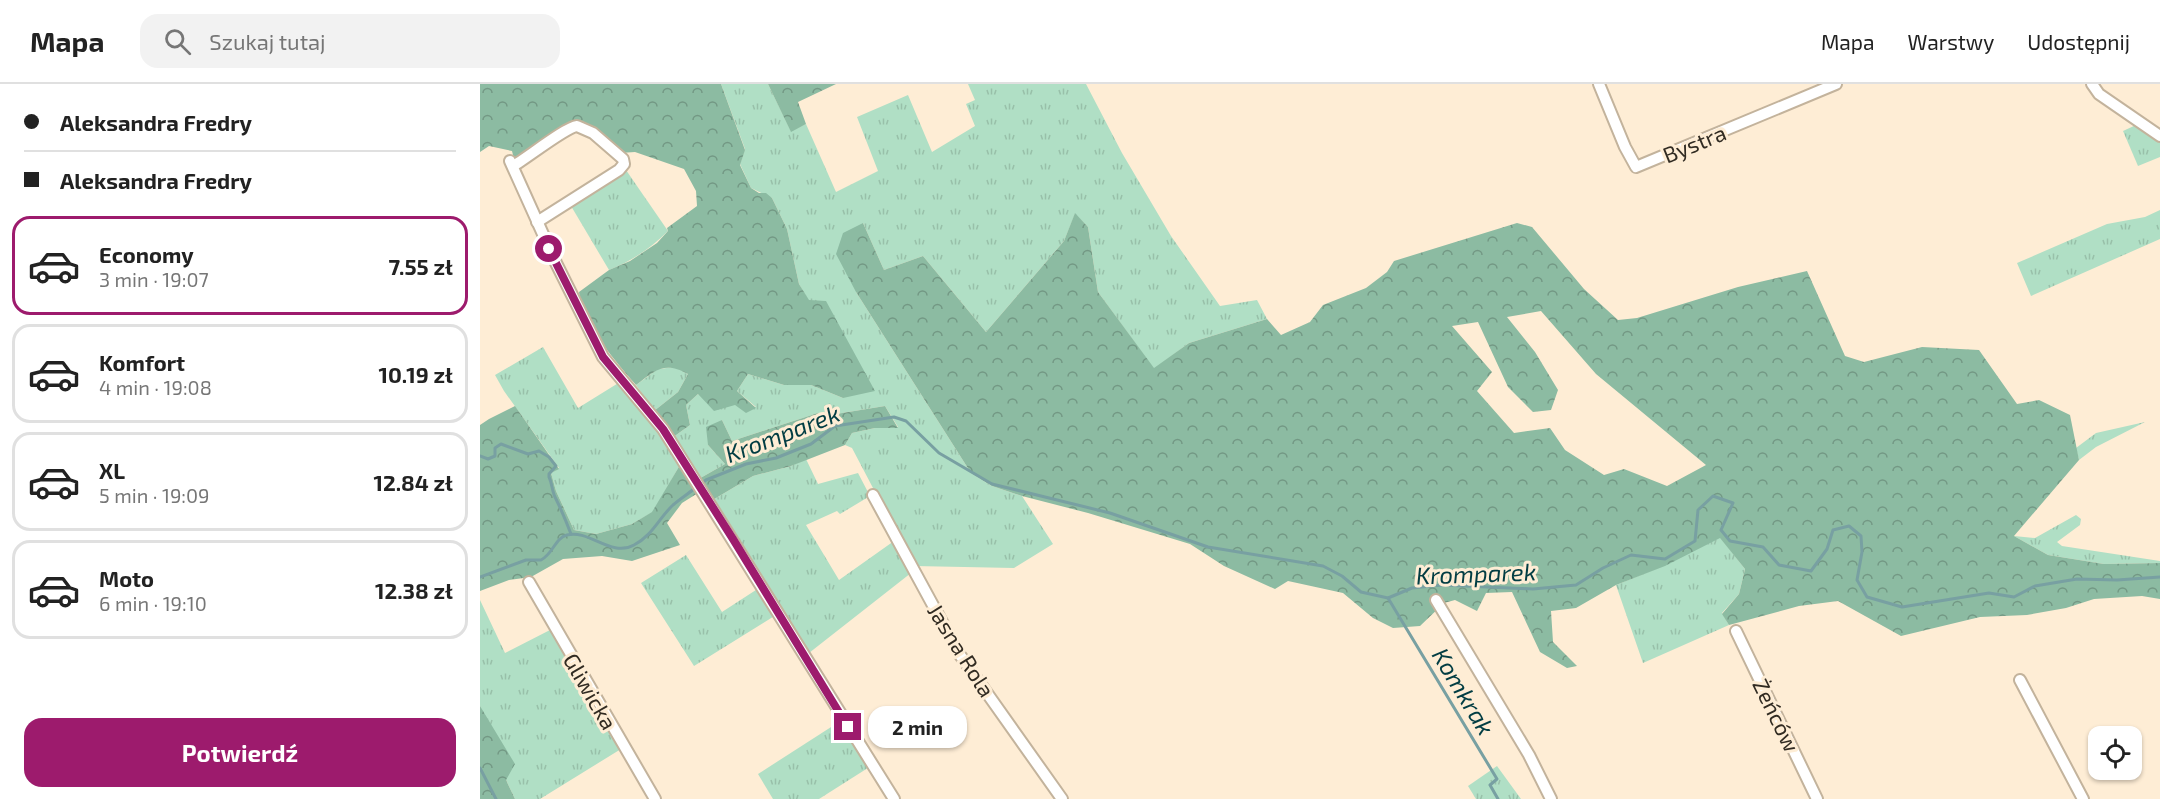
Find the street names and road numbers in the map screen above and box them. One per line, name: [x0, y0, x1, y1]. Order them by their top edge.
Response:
street label: Bystra: [1659, 119, 1729, 167]
street label: Jasna Rola: [923, 599, 1001, 701]
street label: Gliwicka: [559, 648, 623, 734]
street label: Żeńców: [1748, 674, 1806, 756]

